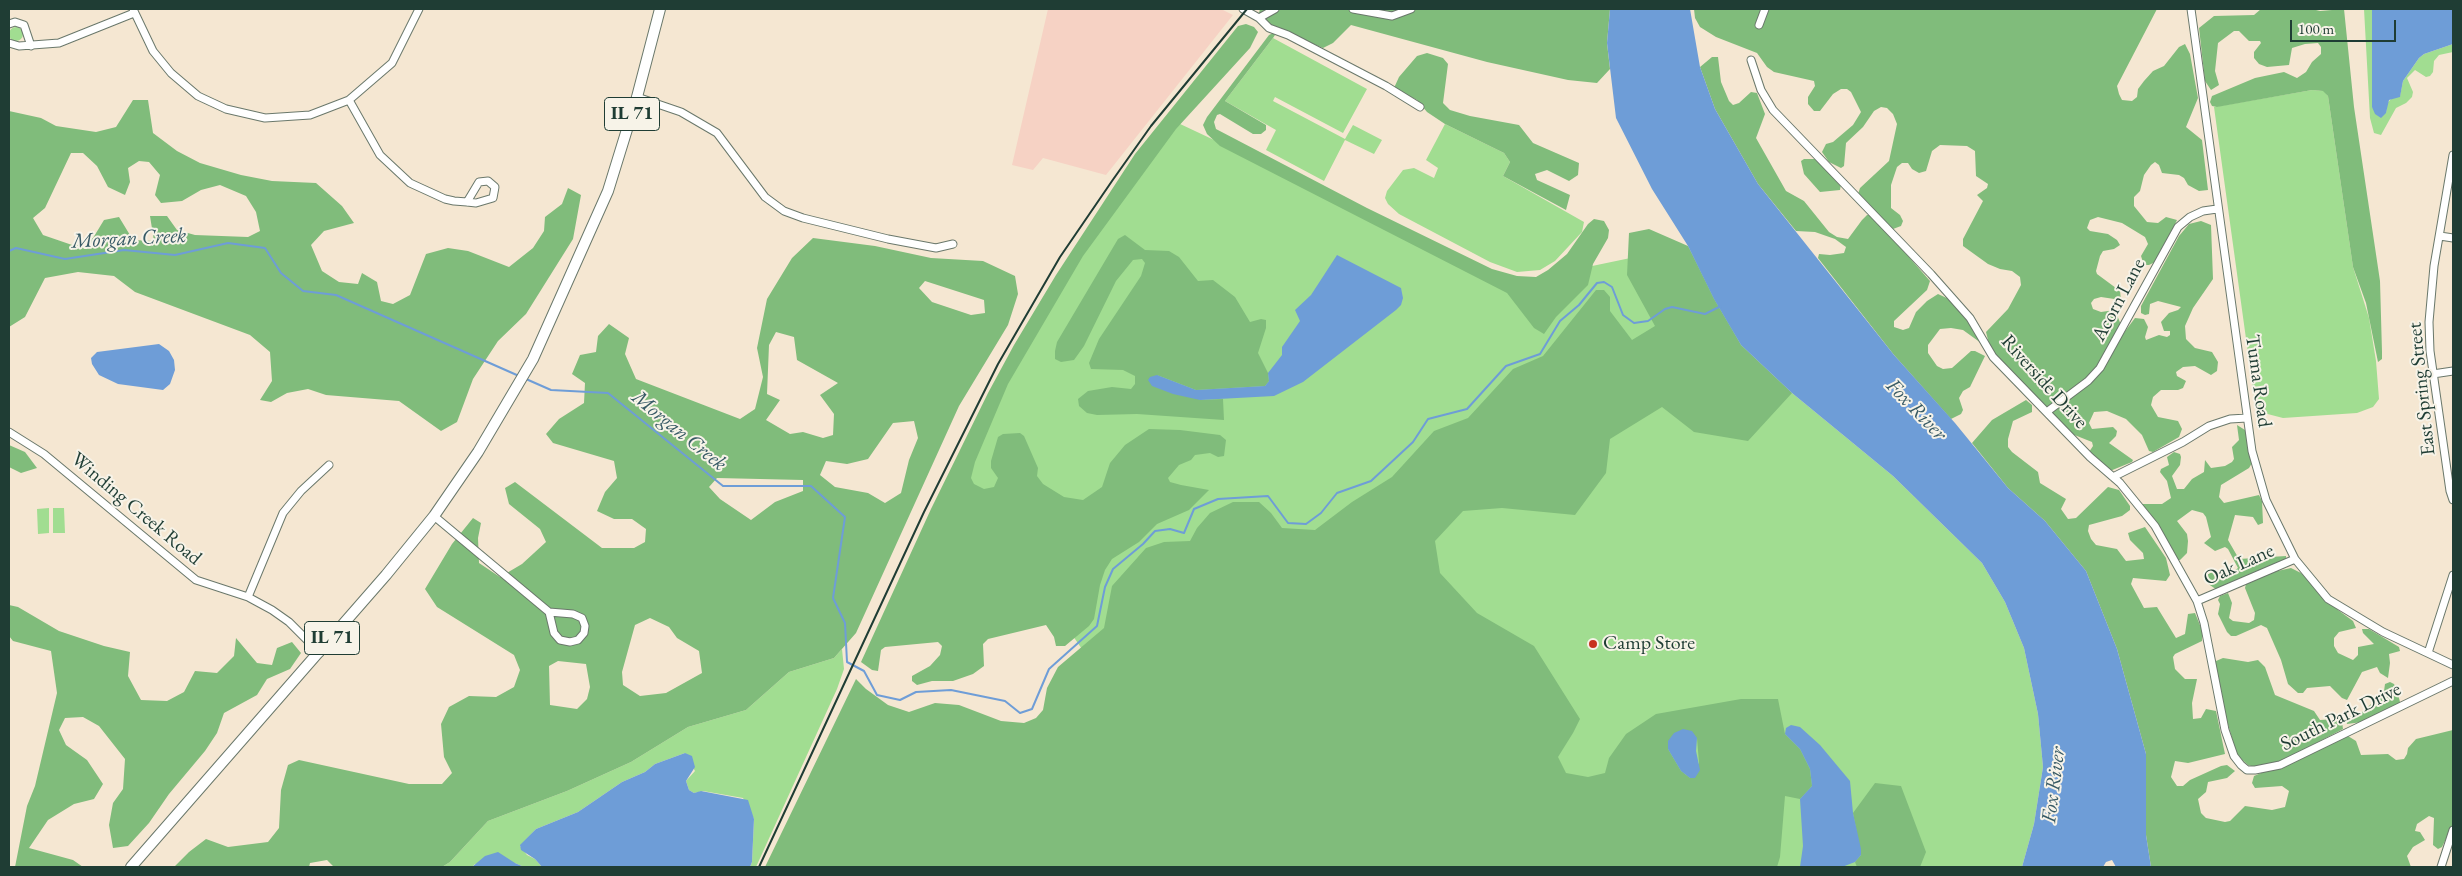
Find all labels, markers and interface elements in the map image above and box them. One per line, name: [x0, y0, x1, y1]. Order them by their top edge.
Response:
scale bar: [2292, 10, 2398, 42]
text: 100 m: [2298, 19, 2334, 38]
road number: IL 71: [604, 98, 660, 130]
water label: Morgan Creek: [71, 223, 187, 255]
street label: Acorn Lane: [2087, 254, 2151, 346]
street label: East Spring Street: [2403, 321, 2441, 457]
street label: Riverside Drive: [1996, 330, 2092, 434]
street label: Tuma Road: [2240, 333, 2276, 429]
water label: Fox River: [1880, 374, 1952, 446]
water label: Morgan Creek: [626, 385, 732, 477]
street label: Winding Creek Road: [66, 447, 206, 571]
street label: Oak Lane: [2200, 539, 2278, 591]
road number: IL 71: [304, 622, 360, 654]
place label: Camp Store: [1603, 632, 1695, 656]
marker: Camp Store: [1587, 638, 1599, 650]
street label: South Park Drive: [2277, 677, 2405, 757]
water label: Fox River: [2037, 746, 2071, 824]

